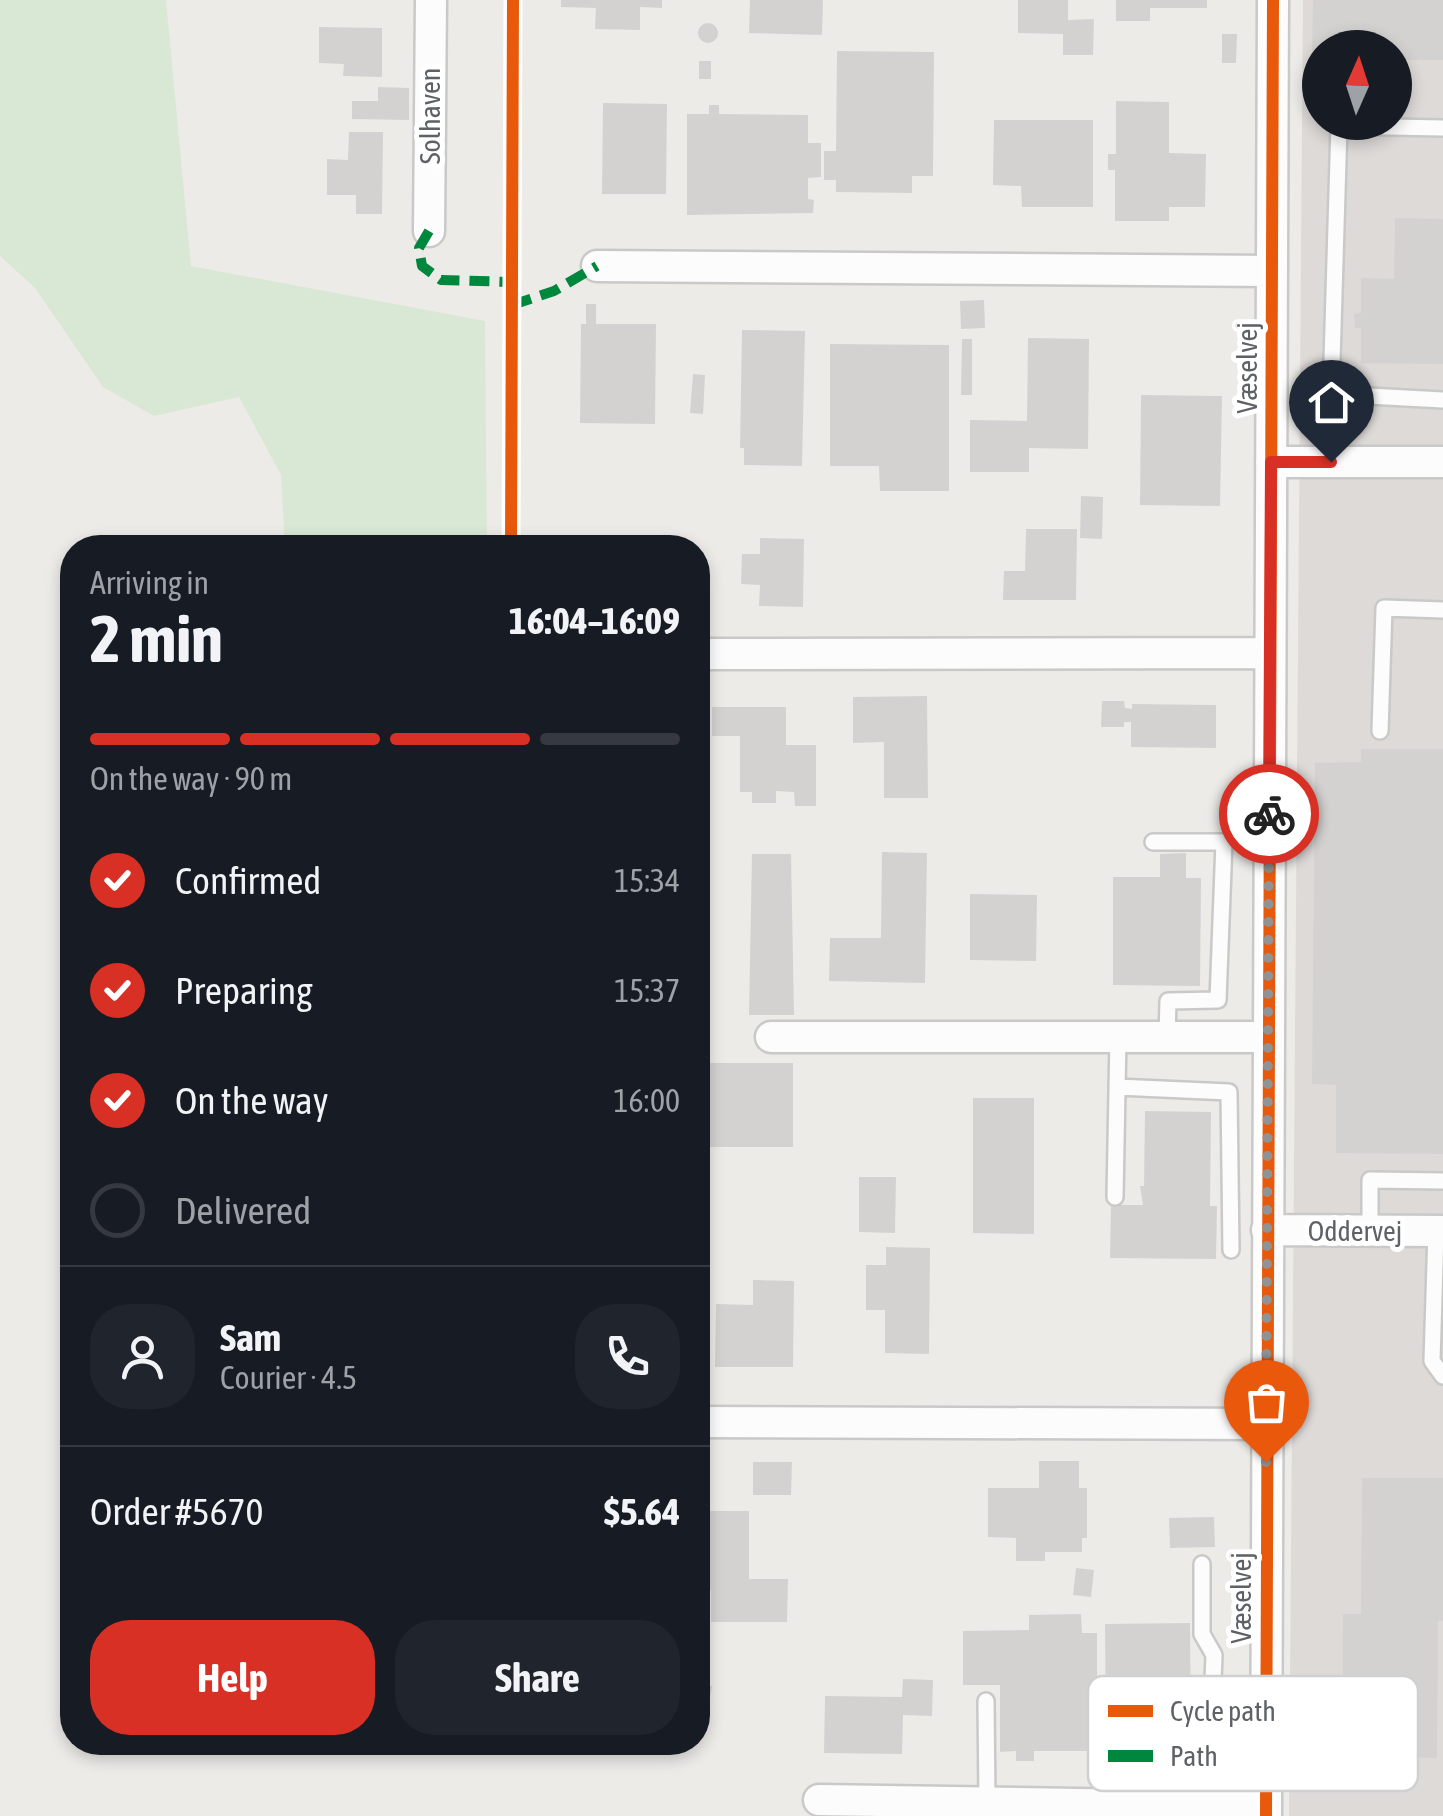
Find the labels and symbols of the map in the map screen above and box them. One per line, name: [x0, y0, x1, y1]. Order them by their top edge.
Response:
north arrow: [1302, 30, 1412, 140]
street label: Solhaven: [414, 68, 446, 164]
street label: Væselvej: [1231, 322, 1263, 414]
pin: [1289, 360, 1374, 463]
courier: [1219, 764, 1319, 864]
street label: Oddervej: [1308, 1215, 1402, 1247]
pin: [1224, 1360, 1309, 1463]
street label: Væselvej: [1225, 1552, 1257, 1644]
legend: [1088, 1676, 1418, 1791]
text: Cycle path: [1170, 1695, 1276, 1727]
text: Path: [1170, 1740, 1218, 1772]

